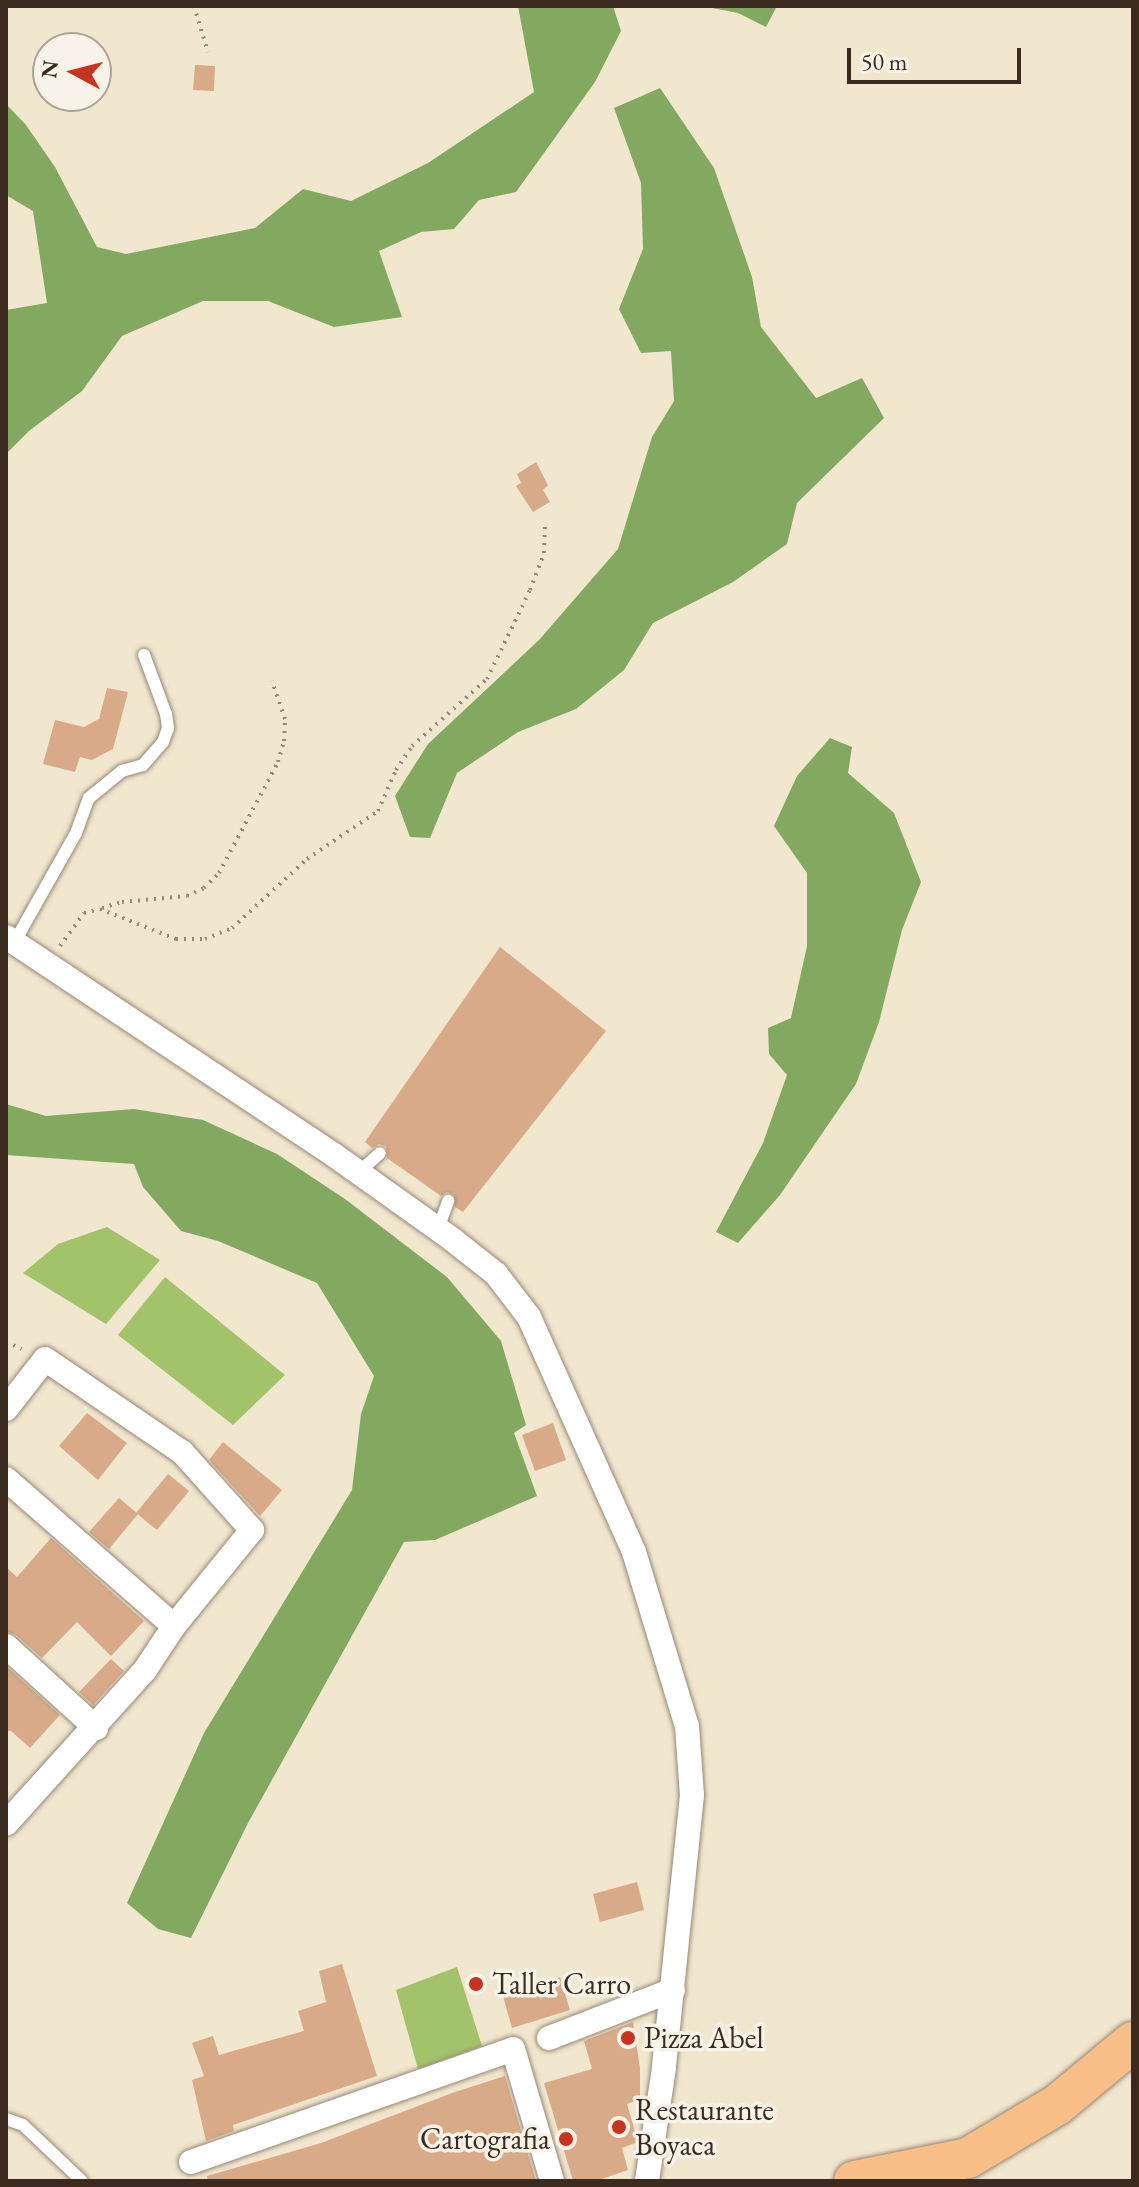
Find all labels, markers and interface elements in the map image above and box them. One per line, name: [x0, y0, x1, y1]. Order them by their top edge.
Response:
north arrow: [32, 32, 112, 112]
scale bar: [851, 32, 1025, 82]
text: 50 m: [861, 46, 908, 77]
text: N: [34, 59, 65, 80]
place label: Taller Carro: [492, 1966, 631, 2002]
marker: Taller Carro: [467, 1975, 485, 1993]
place label: Pizza Abel: [644, 2020, 764, 2056]
marker: Pizza Abel: [619, 2029, 637, 2047]
place label: Restaurante Boyaca: [635, 2092, 774, 2162]
marker: Restaurante Boyaca: [610, 2118, 628, 2136]
place label: Cartografia: [420, 2121, 550, 2157]
marker: Cartografia: [557, 2130, 575, 2148]

